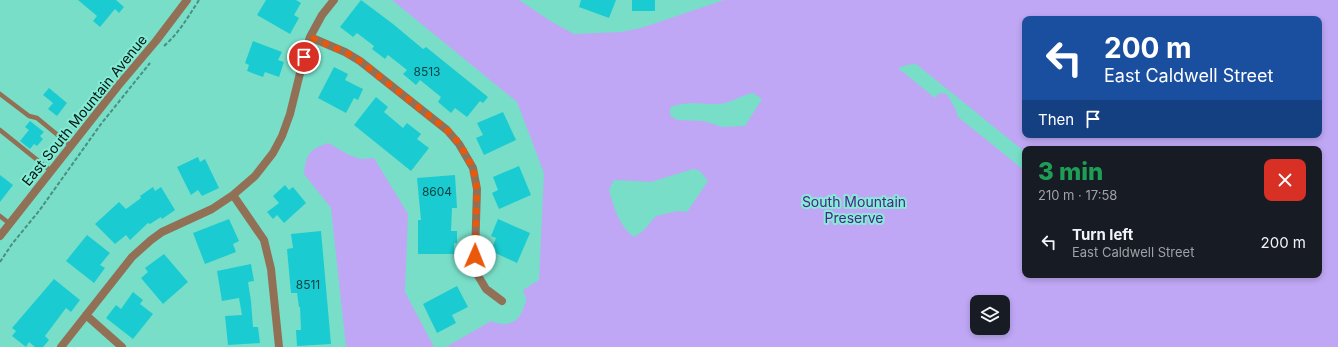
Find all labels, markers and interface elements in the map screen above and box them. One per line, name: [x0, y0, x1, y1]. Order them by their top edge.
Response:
street label: East South Mountain Avenue: [18, 31, 150, 189]
text: 200 m: [1104, 31, 1192, 65]
icon: left: [1038, 32, 1090, 84]
pin: [287, 40, 321, 74]
icon: arrive: [293, 46, 315, 68]
house number: 8513: [413, 64, 441, 79]
text: East Caldwell Street: [1104, 65, 1274, 86]
icon: arrive: [1082, 108, 1104, 130]
text: Then: [1038, 110, 1074, 129]
text: 3 min: [1038, 157, 1103, 186]
button: close: [1264, 159, 1306, 201]
house number: 8604: [422, 184, 452, 199]
text: 210 m · 17:58: [1038, 187, 1117, 203]
park label: South Mountain Preserve: [802, 193, 906, 226]
text: Turn left: [1072, 225, 1133, 244]
icon: left: [1038, 231, 1060, 253]
text: 200 m: [1261, 233, 1306, 252]
position arrow: [454, 235, 496, 277]
text: East Caldwell Street: [1072, 244, 1194, 260]
house number: 8511: [296, 277, 320, 292]
map controls: [970, 295, 1010, 335]
button: layers: [970, 295, 1010, 335]

